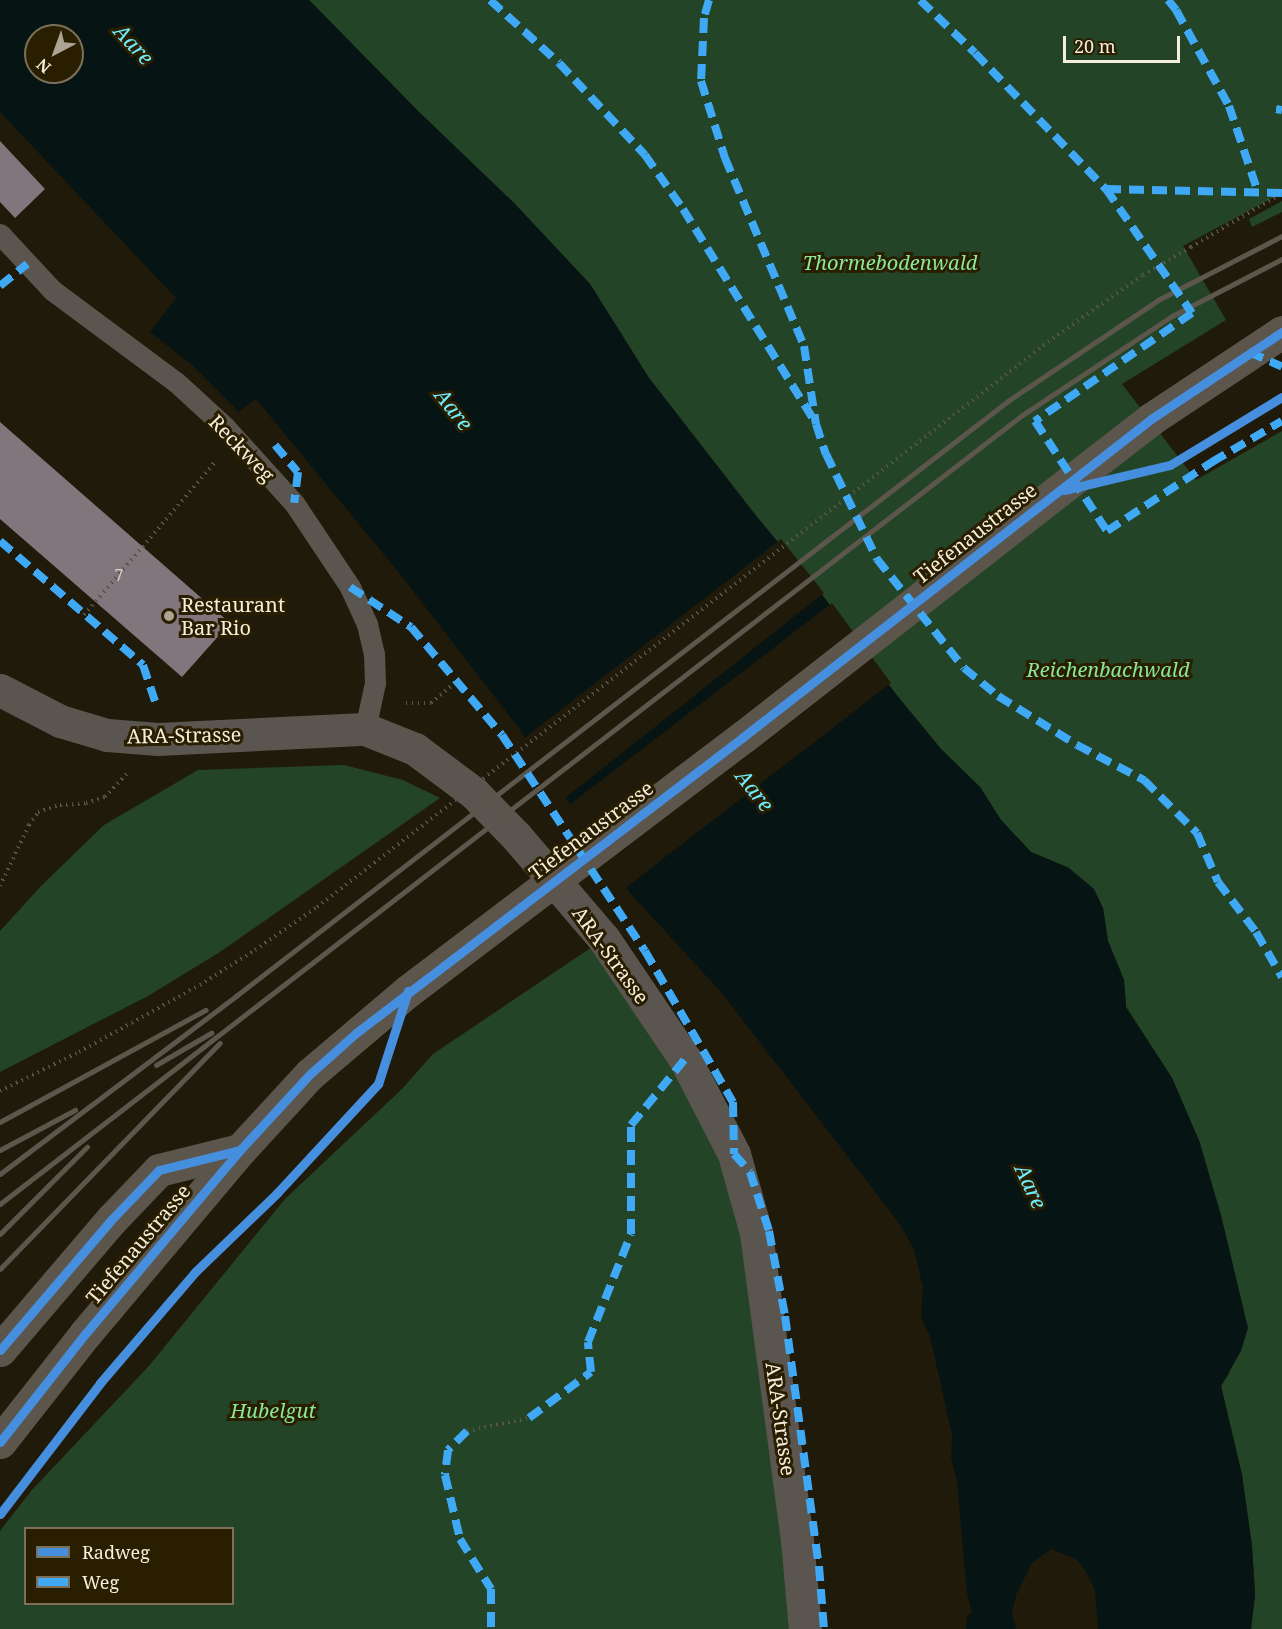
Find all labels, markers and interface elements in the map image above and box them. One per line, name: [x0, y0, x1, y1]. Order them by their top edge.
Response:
water label: Aare: [109, 18, 159, 70]
north arrow: [24, 24, 84, 84]
scale bar: [1066, 24, 1183, 62]
text: 20 m: [1074, 34, 1116, 58]
text: N: [32, 54, 55, 79]
park label: Thormebodenwald: [803, 250, 977, 274]
water label: Aare: [430, 383, 478, 435]
street label: Reckweg: [204, 409, 280, 487]
street label: Tiefenaustrasse: [909, 478, 1041, 588]
house number: 7: [115, 565, 123, 585]
place label: Restaurant Bar Rio: [181, 592, 285, 639]
marker: Restaurant Bar Rio: [162, 609, 176, 623]
park label: Reichenbachwald: [1027, 657, 1189, 681]
street label: ARA-Strasse: [127, 722, 241, 748]
water label: Aare: [731, 764, 779, 816]
street label: Tiefenaustrasse: [524, 775, 658, 885]
street label: ARA-Strasse: [568, 902, 654, 1008]
water label: Aare: [1010, 1160, 1052, 1212]
street label: Tiefenaustrasse: [81, 1179, 195, 1309]
street label: ARA-Strasse: [761, 1361, 801, 1477]
park label: Hubelgut: [230, 1398, 316, 1422]
legend: [24, 1527, 234, 1605]
text: Radweg: [82, 1540, 150, 1564]
text: Weg: [82, 1570, 119, 1594]

